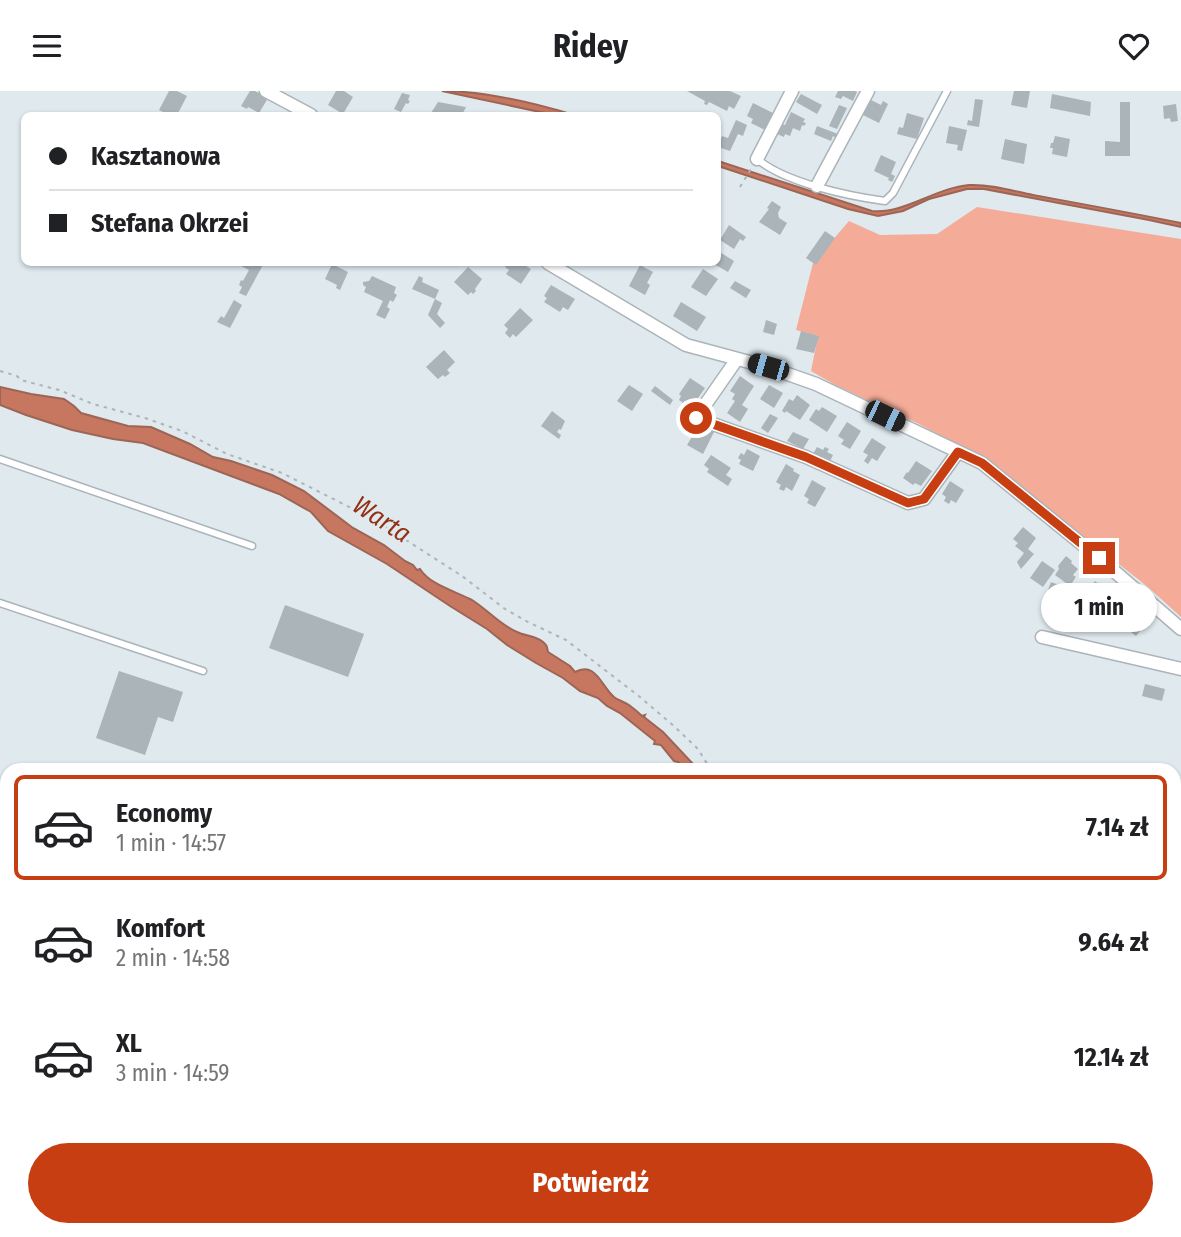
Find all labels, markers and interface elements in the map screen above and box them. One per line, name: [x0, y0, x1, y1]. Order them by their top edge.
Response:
icon: menu: [28, 27, 66, 65]
text: Ridey: [553, 27, 628, 65]
icon: heart: [1115, 27, 1153, 65]
text: Kasztanowa: [91, 141, 221, 172]
text: Stefana Okrzei: [91, 208, 249, 239]
car: [745, 351, 792, 383]
car: [862, 397, 909, 435]
route start: [680, 402, 712, 434]
water label: Warta: [347, 489, 417, 550]
route end: [1083, 542, 1115, 574]
callout: 1 min: [1041, 582, 1157, 631]
text: 1 min: [1074, 593, 1124, 621]
icon: car: [32, 796, 95, 859]
text: Economy: [116, 798, 212, 829]
text: 7.14 zł: [1086, 812, 1149, 843]
text: 1 min · 14:57: [116, 829, 226, 857]
icon: car: [32, 911, 95, 974]
text: Komfort: [116, 913, 205, 944]
text: 9.64 zł: [1078, 927, 1149, 958]
text: 2 min · 14:58: [116, 944, 230, 972]
icon: car: [32, 1026, 95, 1089]
text: XL: [116, 1028, 142, 1059]
text: 12.14 zł: [1074, 1042, 1149, 1073]
text: 3 min · 14:59: [116, 1059, 230, 1087]
button: Potwierdź: [28, 1143, 1153, 1223]

